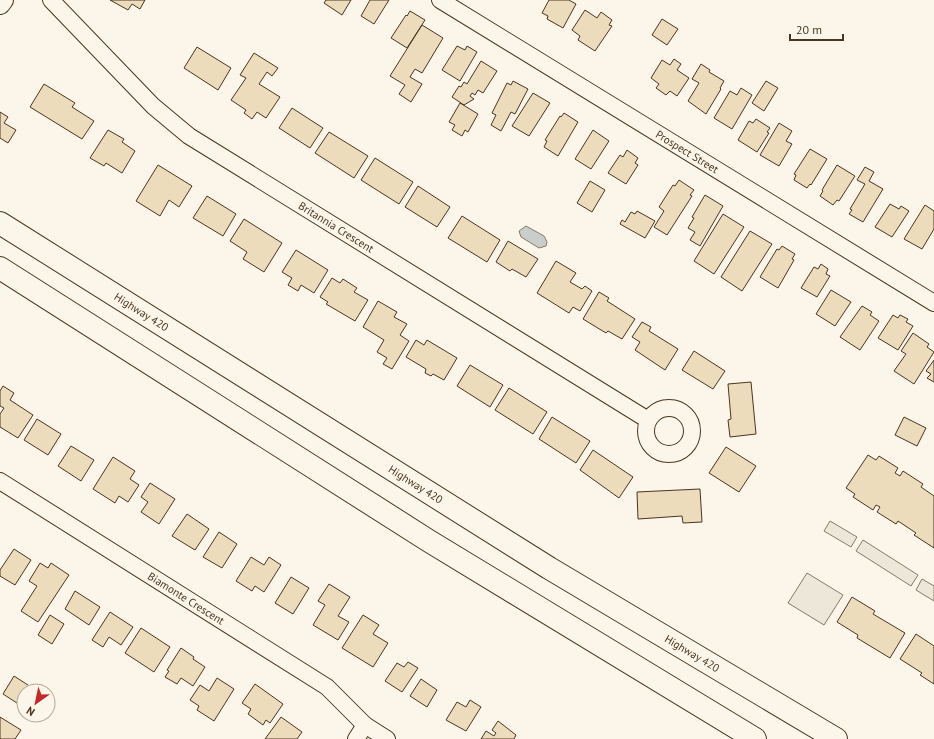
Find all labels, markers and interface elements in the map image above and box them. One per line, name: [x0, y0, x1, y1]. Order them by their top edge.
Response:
scale bar: [790, 16, 843, 42]
text: 20 m: [796, 22, 822, 37]
street label: Prospect Street: [653, 127, 721, 176]
street label: Britannia Crescent: [296, 198, 377, 256]
street label: Highway 420: [112, 290, 171, 334]
street label: Highway 420: [386, 462, 446, 507]
street label: Biamonte Crescent: [145, 569, 227, 628]
street label: Highway 420: [662, 632, 722, 675]
north arrow: [16, 683, 56, 723]
text: N: [24, 704, 37, 719]

